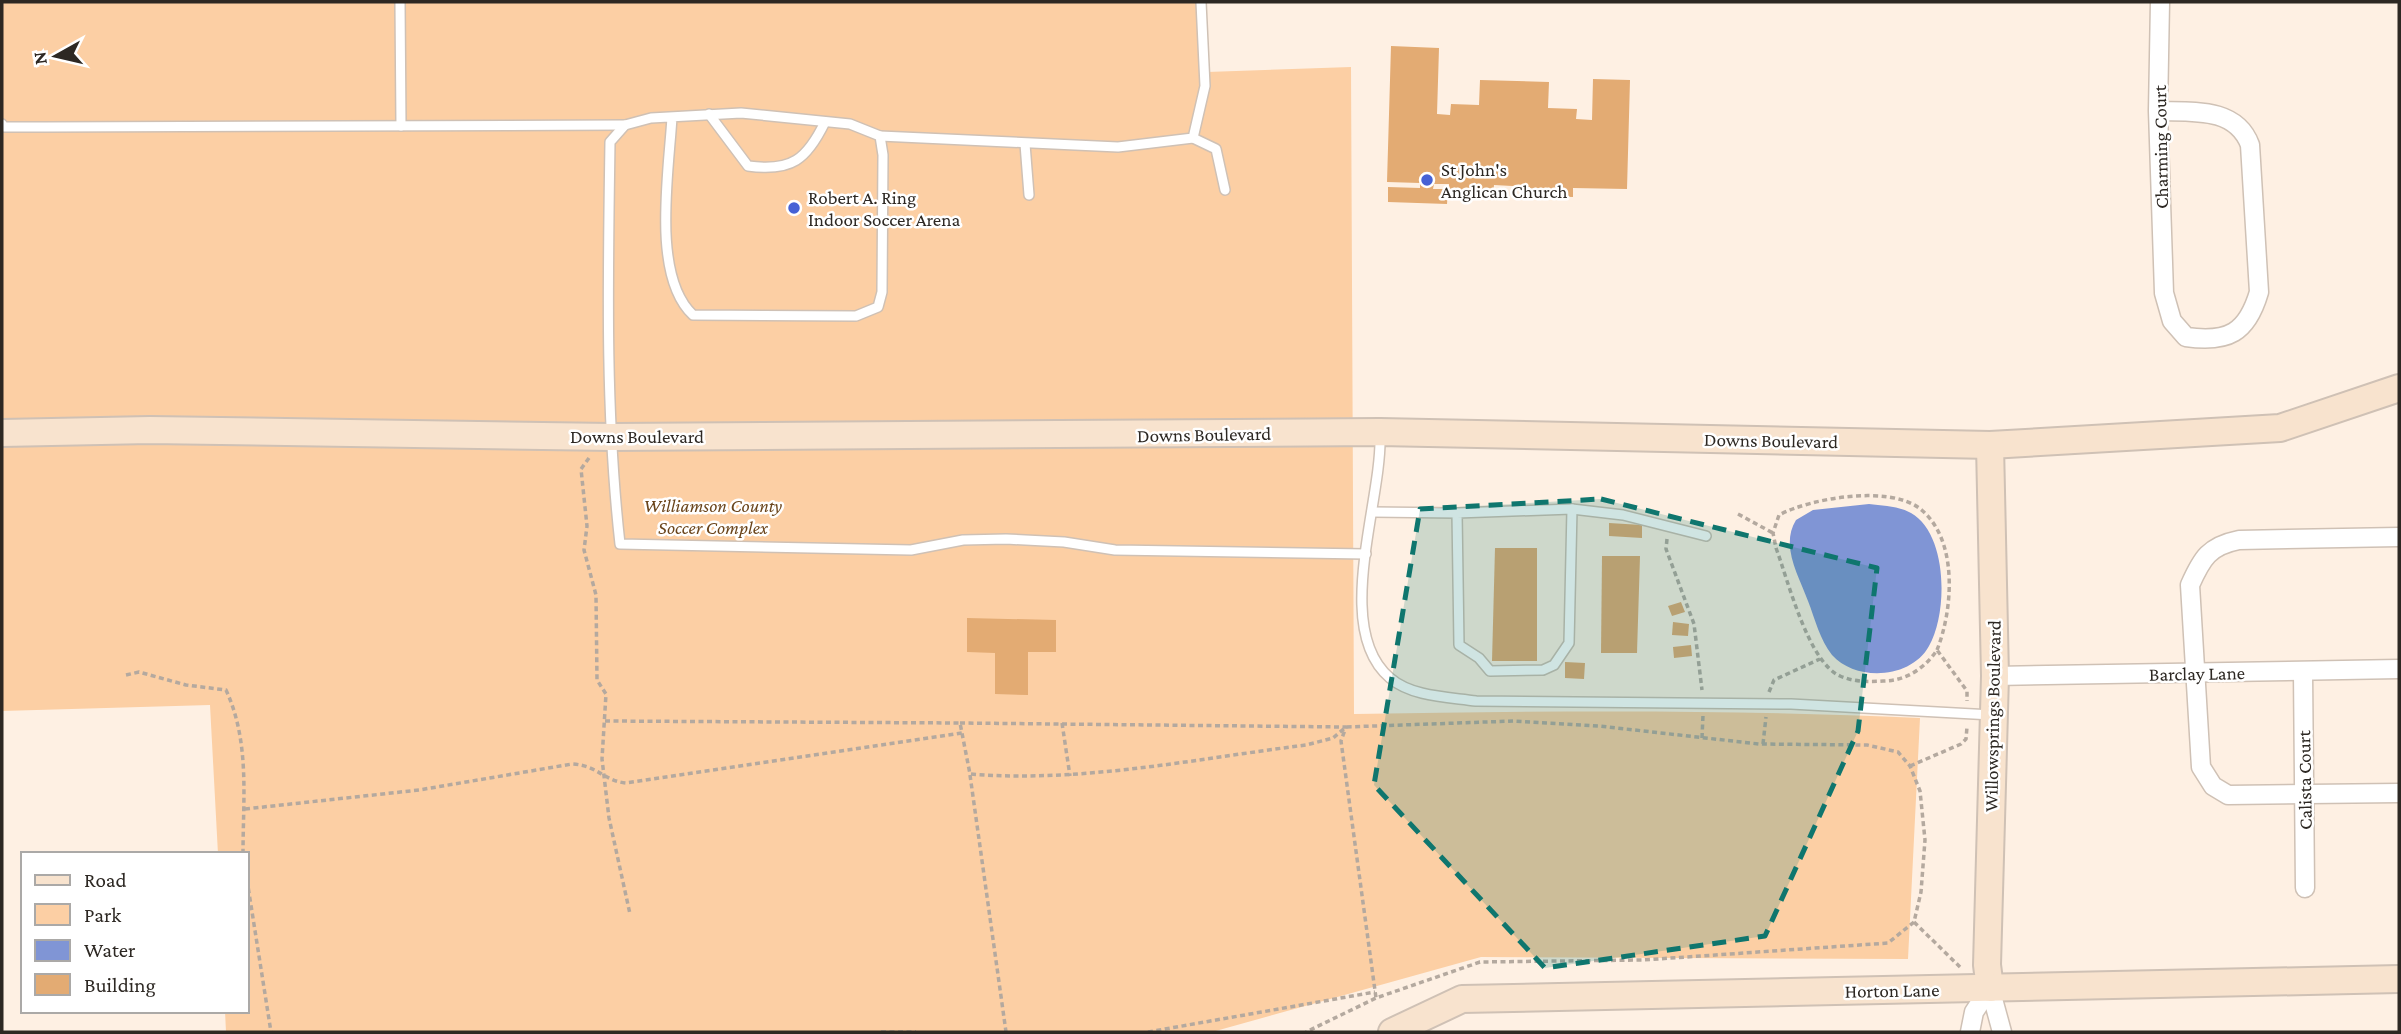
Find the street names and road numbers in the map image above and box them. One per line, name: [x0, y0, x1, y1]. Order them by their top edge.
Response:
street label: Charming Court: [2149, 84, 2172, 209]
street label: Downs Boulevard: [1137, 423, 1271, 446]
street label: Downs Boulevard: [570, 426, 704, 447]
street label: Downs Boulevard: [1704, 429, 1838, 452]
street label: Willowsprings Boulevard: [1980, 620, 2005, 812]
street label: Barclay Lane: [2149, 662, 2245, 685]
street label: Calista Court: [2293, 729, 2316, 830]
street label: Horton Lane: [1844, 979, 1940, 1002]

